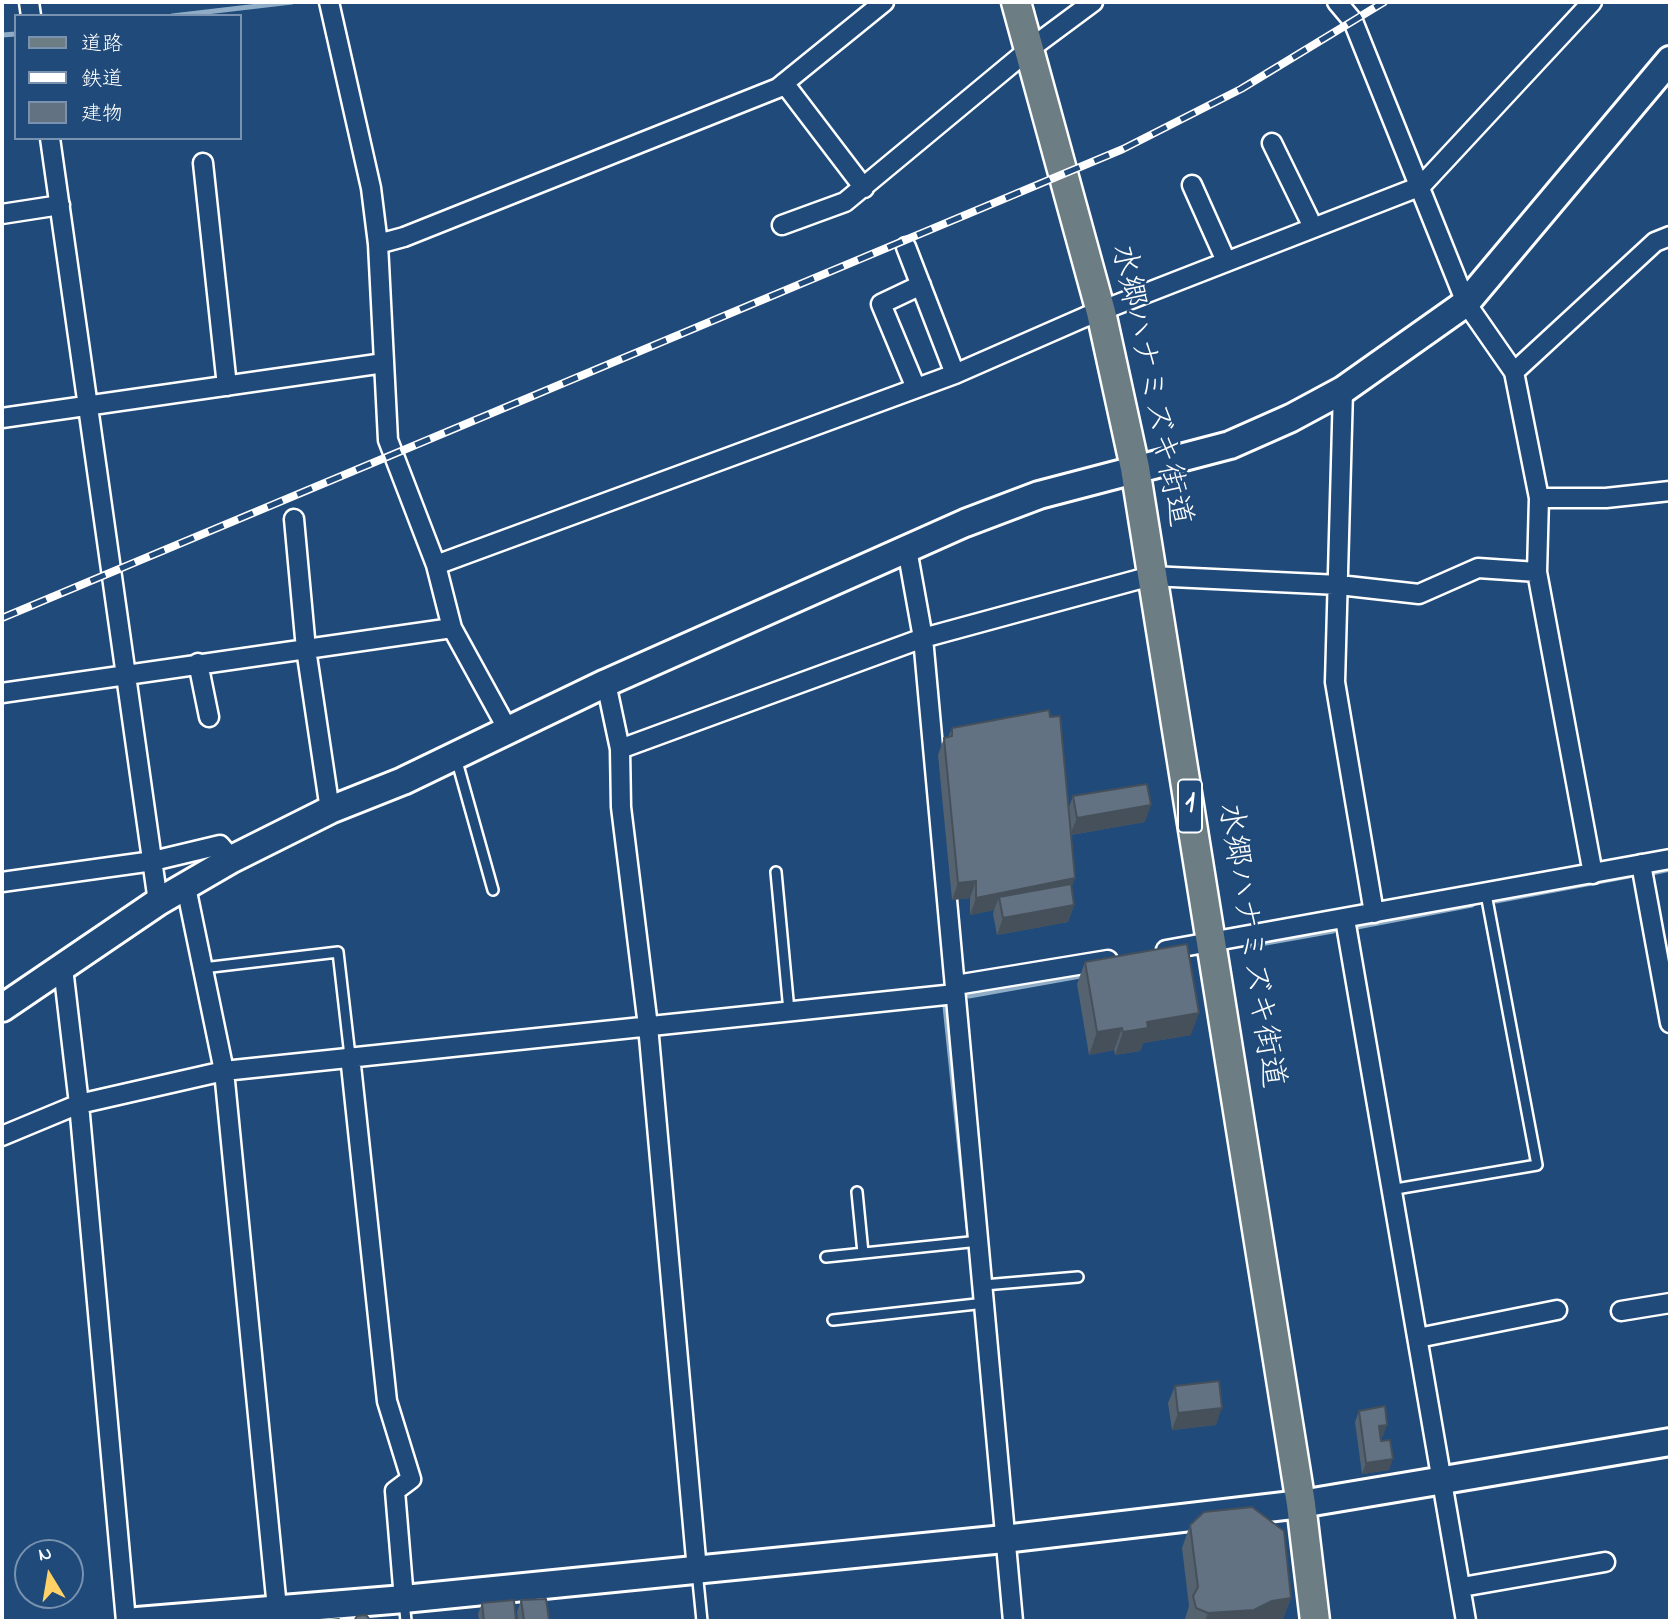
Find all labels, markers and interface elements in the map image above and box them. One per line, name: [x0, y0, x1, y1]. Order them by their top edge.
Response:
legend: [14, 14, 242, 140]
text: 道路: [81, 30, 123, 60]
text: 鉄道: [81, 65, 123, 95]
text: 建物: [81, 100, 123, 130]
street label: 水郷ハナミズキ街道: [1099, 241, 1197, 531]
road number: 1: [1178, 779, 1202, 832]
street label: 水郷ハナミズキ街道: [1207, 801, 1289, 1091]
north arrow: [14, 1539, 84, 1609]
text: N: [36, 1540, 54, 1569]

